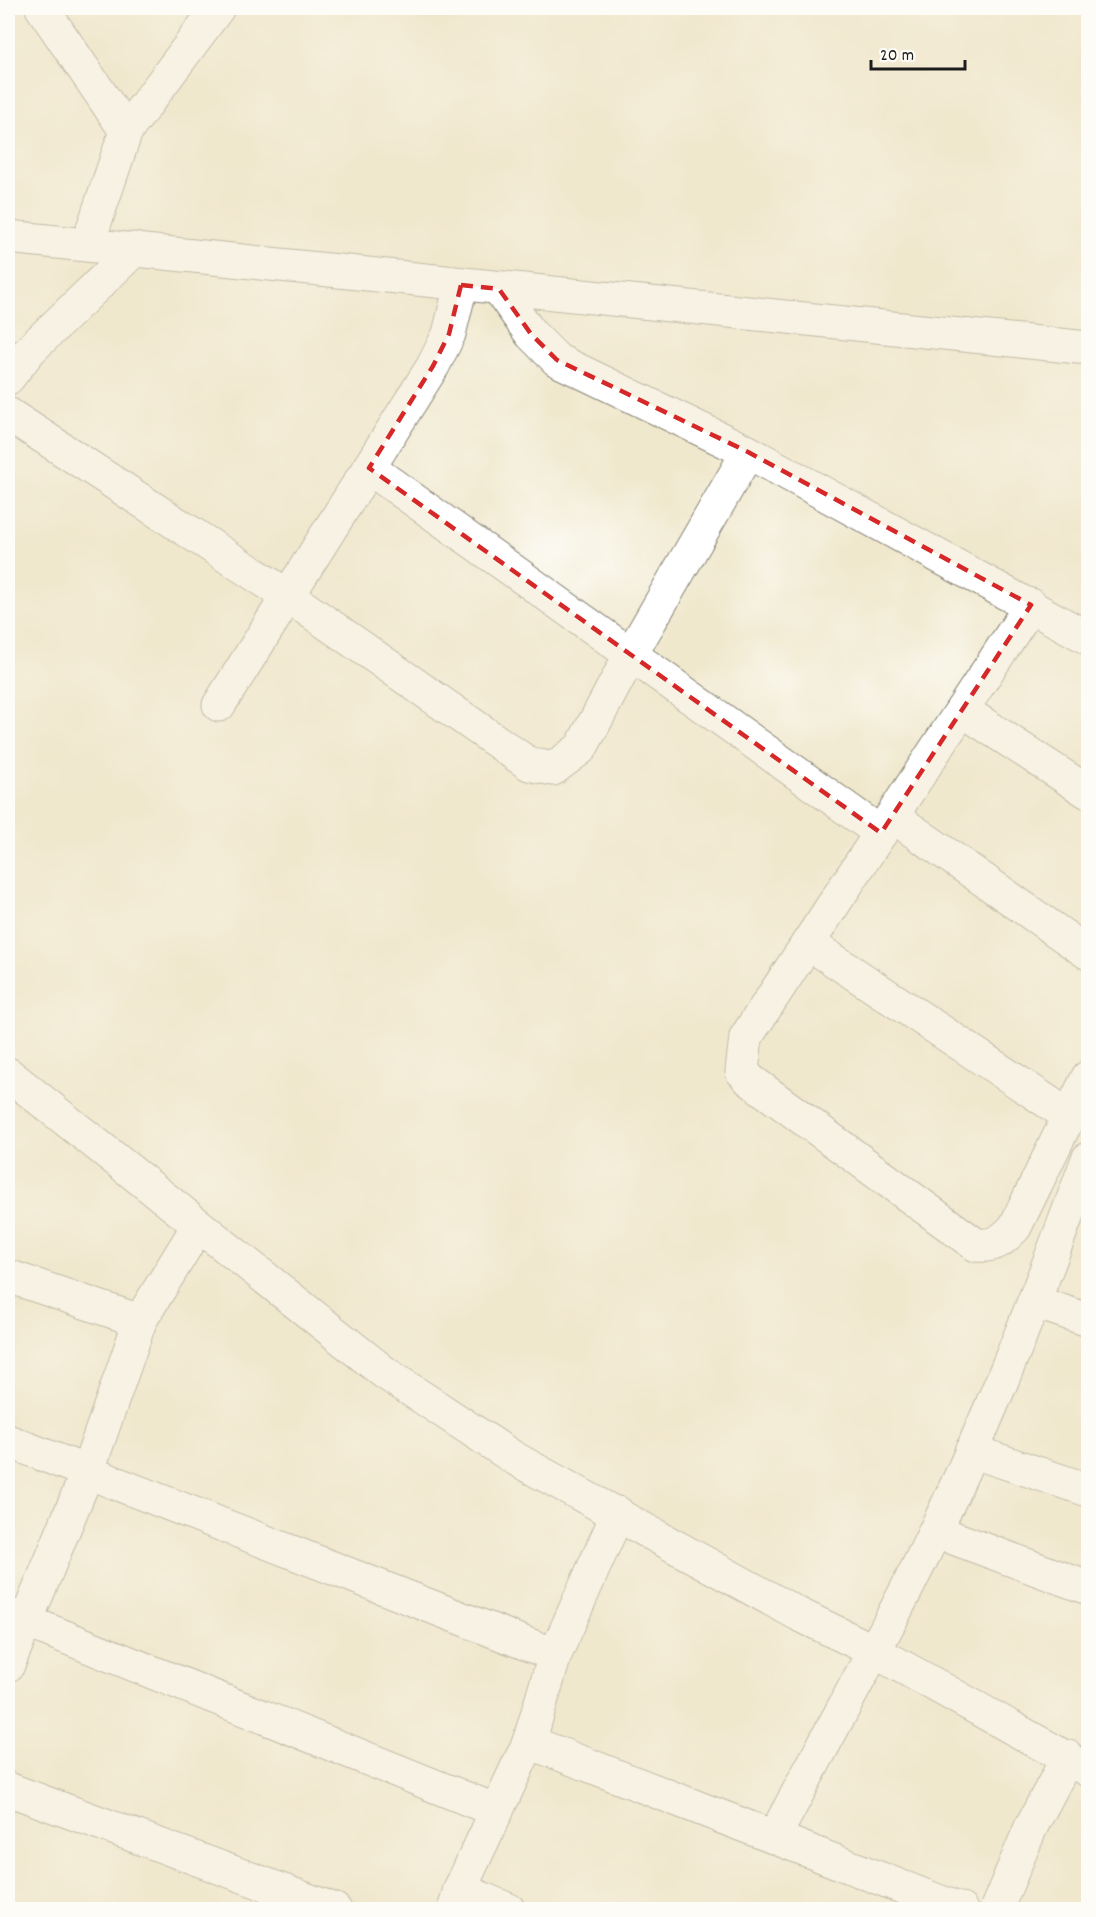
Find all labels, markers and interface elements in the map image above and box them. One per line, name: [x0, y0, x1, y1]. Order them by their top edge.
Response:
scale bar: [871, 33, 966, 71]
text: 20 m: [880, 44, 914, 69]

